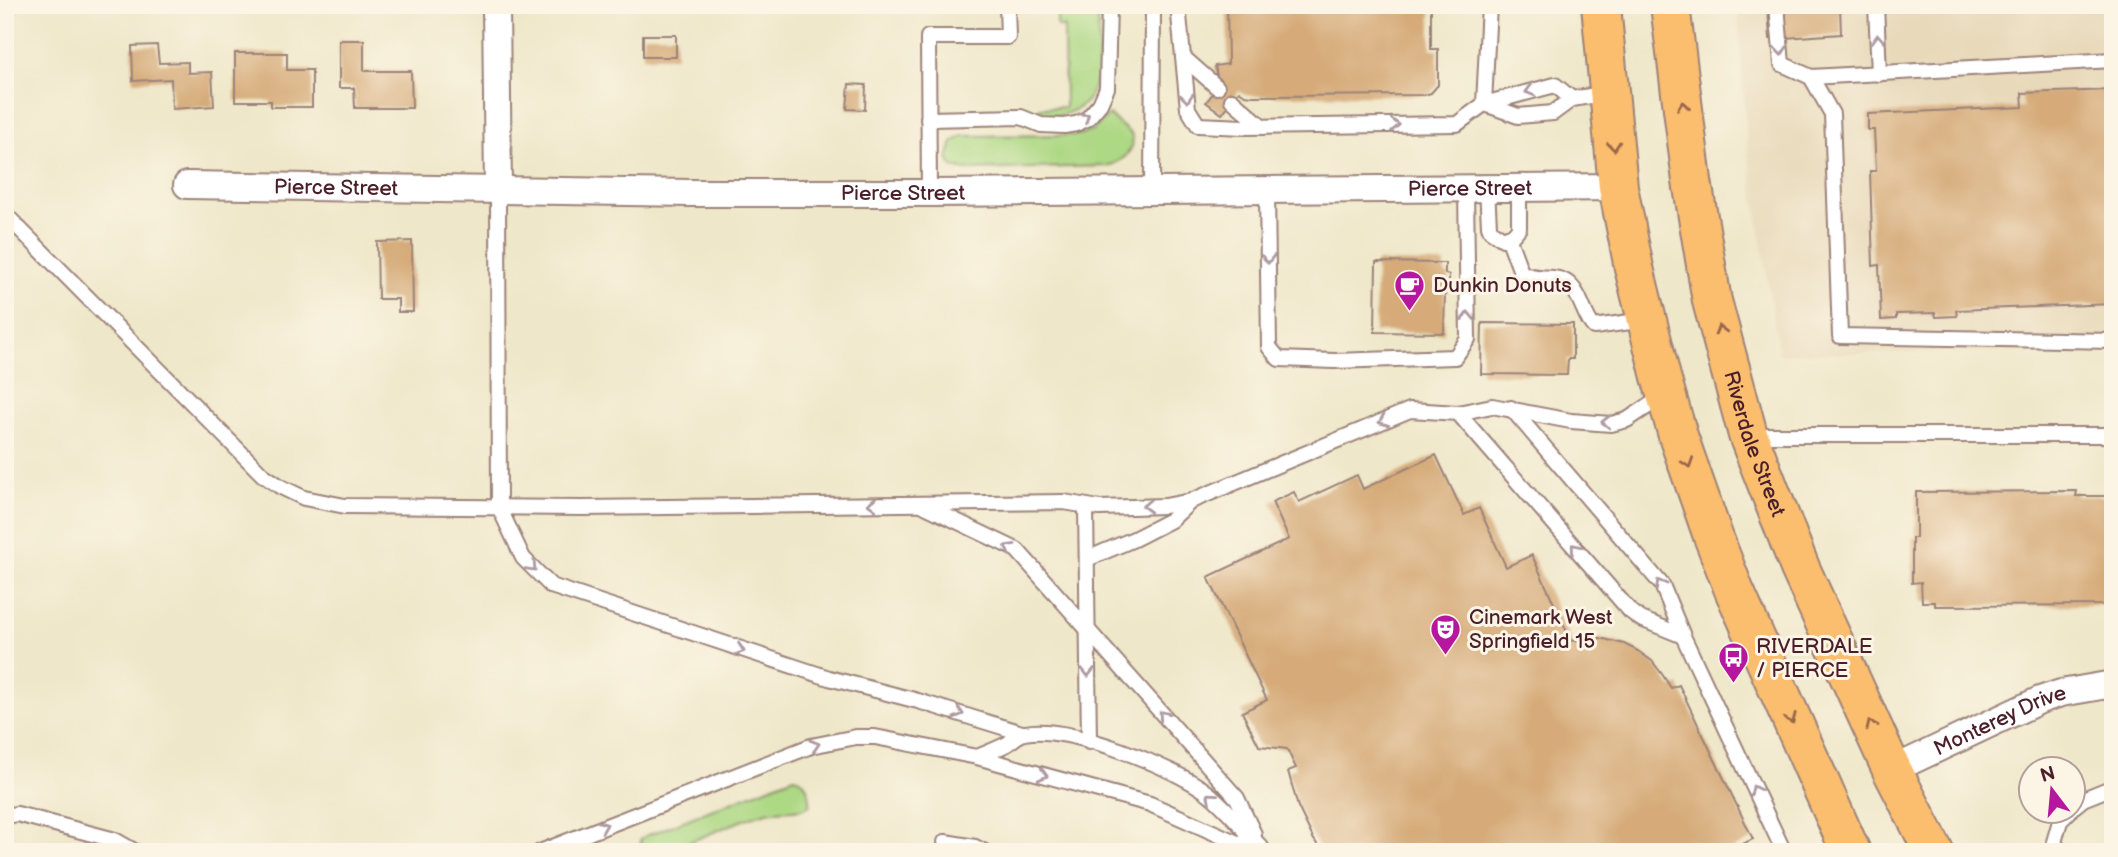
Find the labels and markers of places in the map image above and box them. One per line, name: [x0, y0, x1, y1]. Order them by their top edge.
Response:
cafe icon: Dunkin Donuts: [1393, 268, 1427, 312]
place label: Dunkin Donuts: [1433, 273, 1572, 298]
place label: Cinemark West Springfield 15: [1469, 605, 1613, 654]
theatre icon: Cinemark West Springfield 15: [1429, 612, 1463, 656]
place label: RIVERDALE / PIERCE: [1756, 634, 1873, 683]
bus stop icon: RIVERDALE / PIERCE: [1716, 641, 1750, 685]

